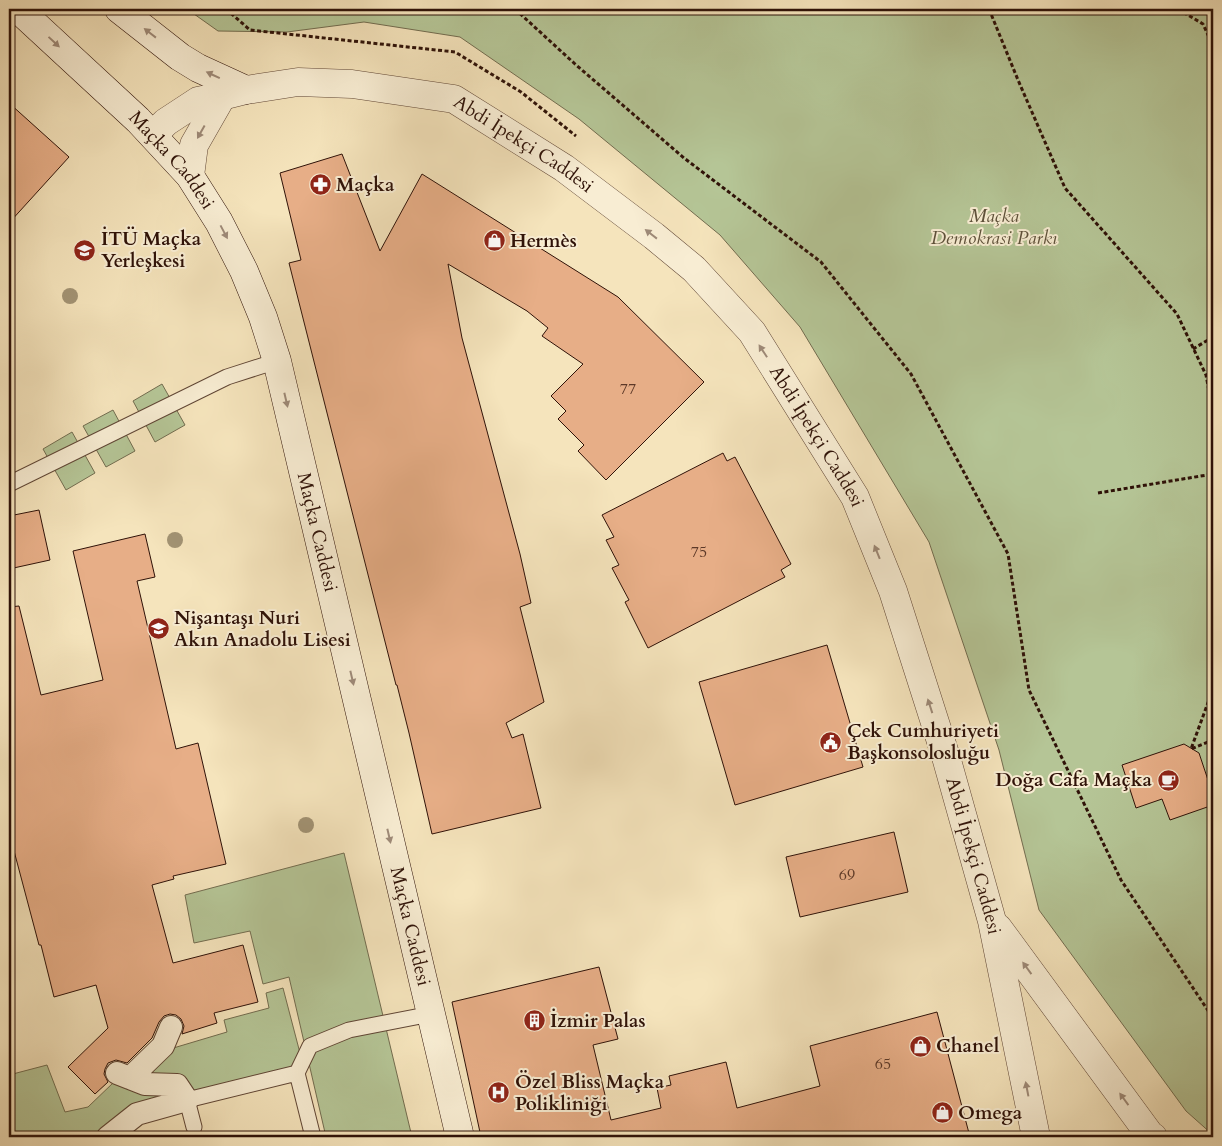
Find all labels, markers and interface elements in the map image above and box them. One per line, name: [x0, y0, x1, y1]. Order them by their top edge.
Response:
one-way arrow: [144, 27, 157, 38]
one-way arrow: [48, 36, 60, 48]
one-way arrow: [206, 70, 220, 78]
street label: Abdi İpekçi Caddesi: [449, 89, 599, 199]
street label: Maçka Caddesi: [123, 105, 221, 214]
one-way arrow: [197, 124, 205, 139]
place label: Maçka: [336, 172, 395, 198]
pharmacy icon: Maçka: [308, 173, 332, 197]
park label: Maçka Demokrasi Parkı: [931, 203, 1057, 251]
one-way arrow: [220, 225, 228, 240]
place label: İTÜ Maçka Yerleşkesi: [101, 226, 202, 274]
place label: Hermès: [510, 228, 577, 254]
shop icon: Hermès: [482, 229, 506, 253]
one-way arrow: [644, 229, 658, 239]
school or university icon: İTÜ Maçka Yerleşkesi: [73, 238, 97, 262]
one-way arrow: [759, 344, 768, 357]
street label: Abdi İpekçi Caddesi: [763, 360, 871, 510]
house number: 77: [620, 378, 636, 400]
one-way arrow: [282, 393, 290, 408]
street label: Maçka Caddesi: [291, 470, 344, 594]
house number: 75: [691, 541, 707, 563]
one-way arrow: [873, 545, 880, 560]
place label: Nişantaşı Nuri Akın Anadolu Lisesi: [174, 605, 351, 653]
school or university icon: Nişantaşı Nuri Akın Anadolu Lisesi: [146, 617, 170, 641]
one-way arrow: [348, 670, 356, 685]
one-way arrow: [925, 699, 933, 714]
place label: Çek Cumhuriyeti Başkonsolosluğu: [847, 718, 999, 766]
public building icon: Çek Cumhuriyeti Başkonsolosluğu: [819, 730, 843, 754]
place label: Doğa Cafa Maçka: [995, 767, 1153, 793]
cafe icon: Doğa Cafa Maçka: [1156, 768, 1180, 792]
street label: Abdi İpekçi Caddesi: [939, 774, 1007, 937]
one-way arrow: [385, 828, 393, 843]
street label: Maçka Caddesi: [384, 864, 437, 988]
house number: 69: [839, 864, 855, 886]
one-way arrow: [1022, 961, 1032, 975]
place label: İzmir Palas: [550, 1008, 645, 1034]
building icon: İzmir Palas: [522, 1009, 546, 1033]
place label: Chanel: [936, 1033, 1000, 1059]
shop icon: Chanel: [908, 1034, 932, 1058]
house number: 65: [875, 1053, 891, 1075]
place label: Özel Bliss Maçka Polikliniği: [515, 1069, 665, 1117]
hospital icon: Özel Bliss Maçka Polikliniği: [487, 1081, 511, 1105]
one-way arrow: [1022, 1081, 1030, 1097]
one-way arrow: [1118, 1093, 1129, 1106]
place label: Omega: [958, 1100, 1023, 1126]
shop icon: Omega: [930, 1101, 954, 1125]

